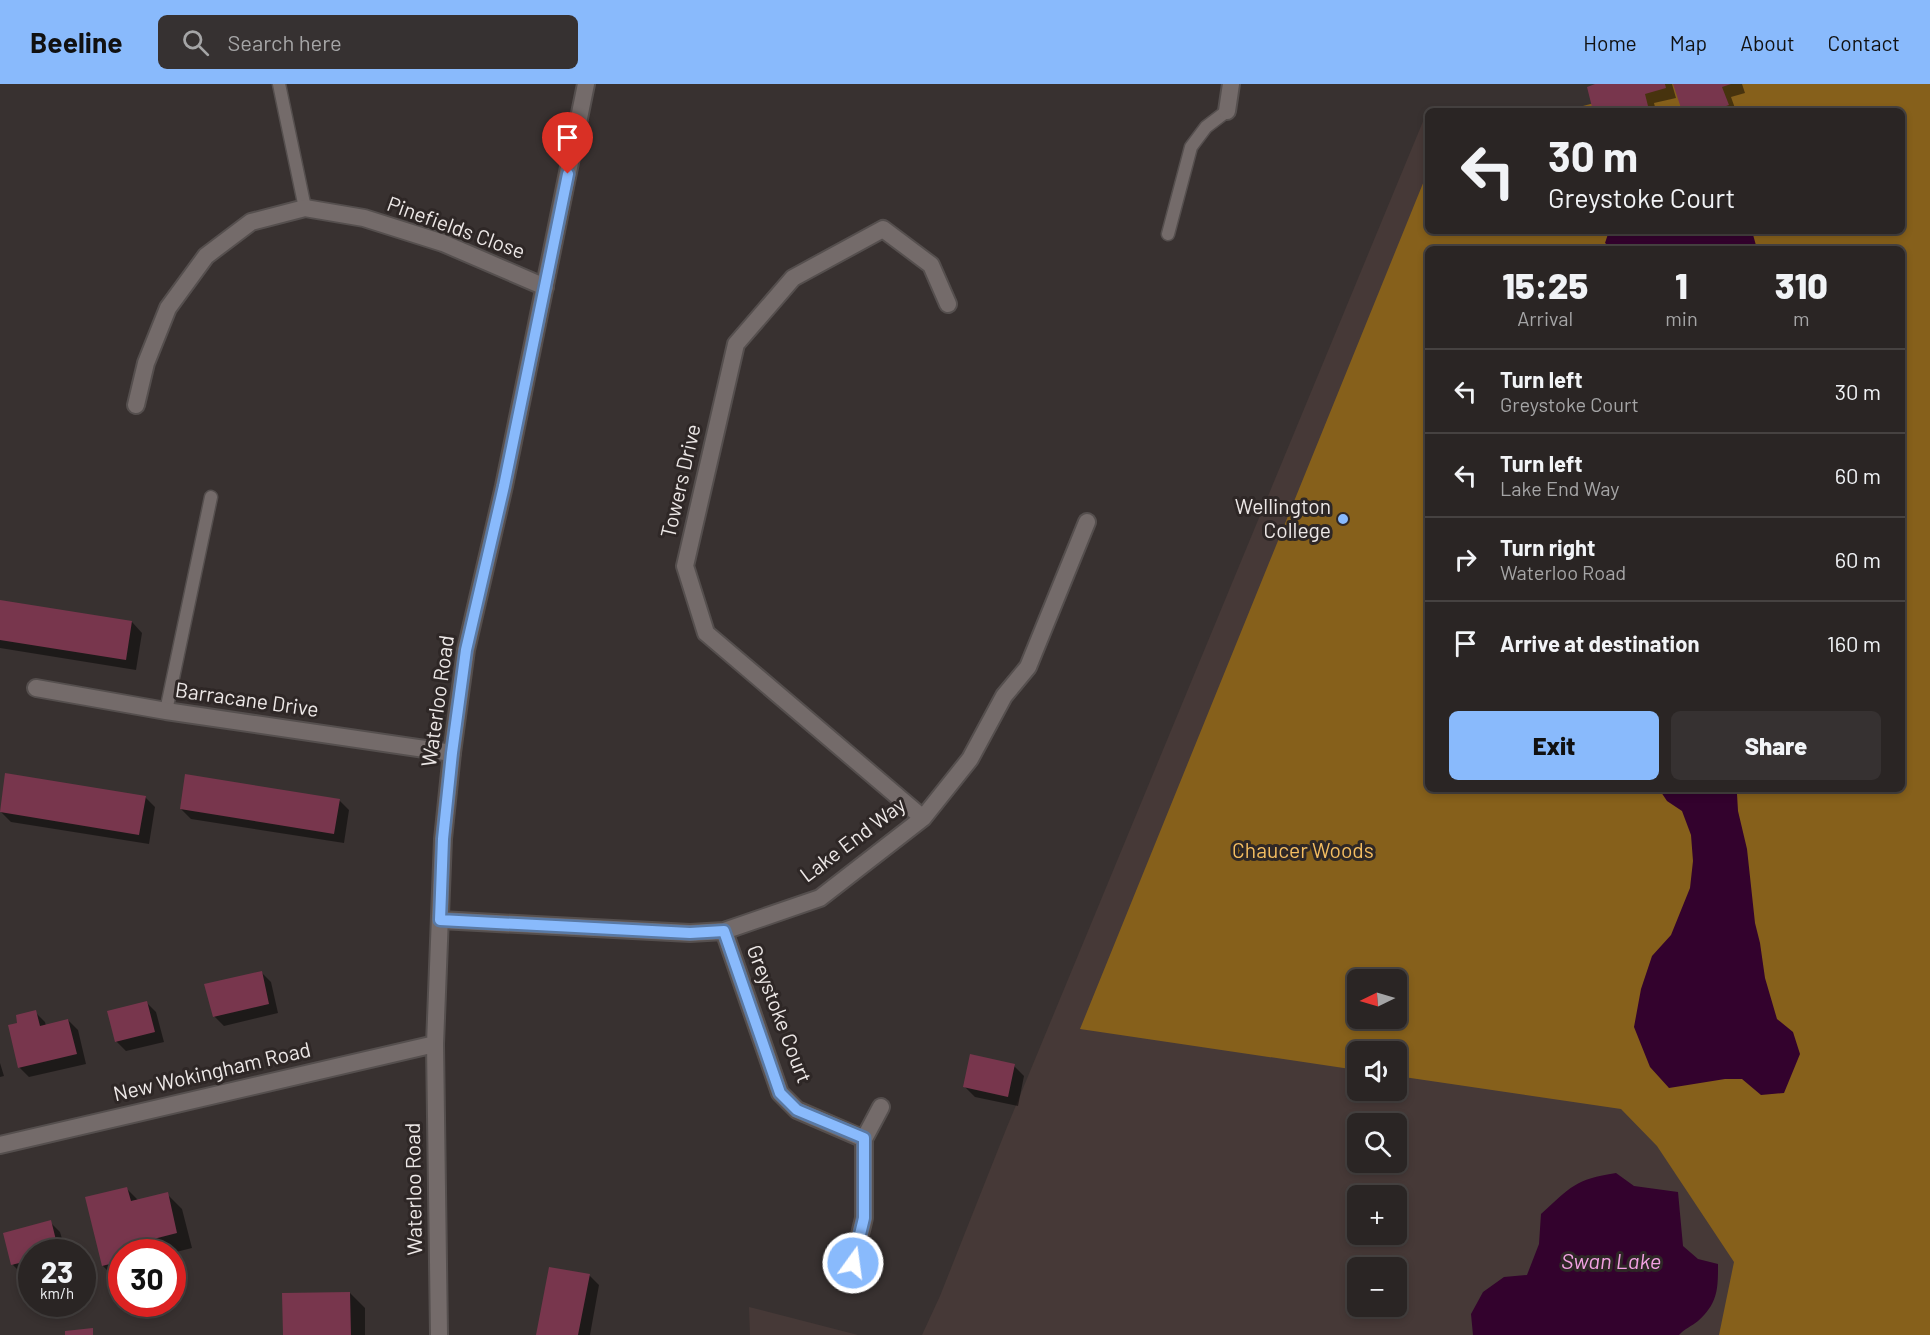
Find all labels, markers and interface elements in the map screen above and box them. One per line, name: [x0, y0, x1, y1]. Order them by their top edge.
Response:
search box: [158, 15, 578, 69]
text: Beeline: [30, 25, 122, 59]
icon: search: [179, 26, 212, 59]
text: Search here: [227, 29, 342, 55]
text: Home: [1583, 30, 1637, 55]
text: Map: [1670, 30, 1707, 55]
text: About: [1740, 30, 1795, 55]
text: Contact: [1828, 30, 1900, 55]
pin: [542, 112, 593, 174]
icon: arrive: [551, 121, 584, 154]
text: 30 m: [1548, 130, 1638, 180]
icon: left: [1449, 132, 1527, 210]
text: Greystoke Court: [1548, 181, 1735, 213]
street label: Pinefields Close: [384, 190, 529, 263]
text: 15:25: [1502, 263, 1588, 306]
text: 1: [1675, 263, 1688, 306]
text: 310: [1775, 263, 1828, 306]
text: Arrival: [1517, 306, 1573, 330]
text: min: [1665, 306, 1698, 330]
text: m: [1793, 306, 1810, 330]
text: Turn left: [1500, 366, 1583, 392]
icon: left: [1449, 375, 1482, 408]
text: 30 m: [1835, 378, 1881, 404]
text: Greystoke Court: [1500, 392, 1639, 416]
street label: Towers Drive: [654, 421, 705, 540]
text: Turn left: [1500, 450, 1583, 476]
icon: left: [1449, 459, 1482, 492]
text: 60 m: [1835, 462, 1881, 488]
text: Lake End Way: [1500, 476, 1619, 500]
place label: Wellington College: [1235, 493, 1331, 542]
marker: Wellington College: [1336, 512, 1350, 526]
text: Turn right: [1500, 534, 1595, 560]
icon: right: [1449, 543, 1482, 576]
text: 60 m: [1835, 546, 1881, 572]
text: Waterloo Road: [1500, 560, 1626, 584]
icon: arrive: [1449, 627, 1482, 660]
text: Arrive at destination: [1500, 630, 1699, 656]
text: 160 m: [1827, 630, 1881, 656]
street label: Waterloo Road: [415, 633, 458, 768]
street label: Barracane Drive: [174, 676, 321, 721]
button: Exit: [1449, 711, 1659, 780]
button: Share: [1671, 711, 1881, 780]
street label: Lake End Way: [794, 791, 910, 887]
park label: Chaucer Woods: [1232, 837, 1374, 862]
street label: Greystoke Court: [743, 941, 818, 1086]
north arrow: [1347, 969, 1407, 1029]
map controls: [1347, 969, 1407, 1317]
street label: New Wokingham Road: [111, 1036, 313, 1105]
button: sound: [1347, 1041, 1407, 1101]
button: search: [1347, 1113, 1407, 1173]
street label: Waterloo Road: [399, 1123, 426, 1256]
button: +: [1347, 1185, 1407, 1245]
position arrow: [821, 1231, 885, 1295]
speed limit sign: 30: [108, 1239, 186, 1317]
water label: Swan Lake: [1561, 1247, 1661, 1273]
text: 23: [41, 1253, 73, 1289]
button: −: [1347, 1257, 1407, 1317]
text: km/h: [40, 1284, 74, 1302]

